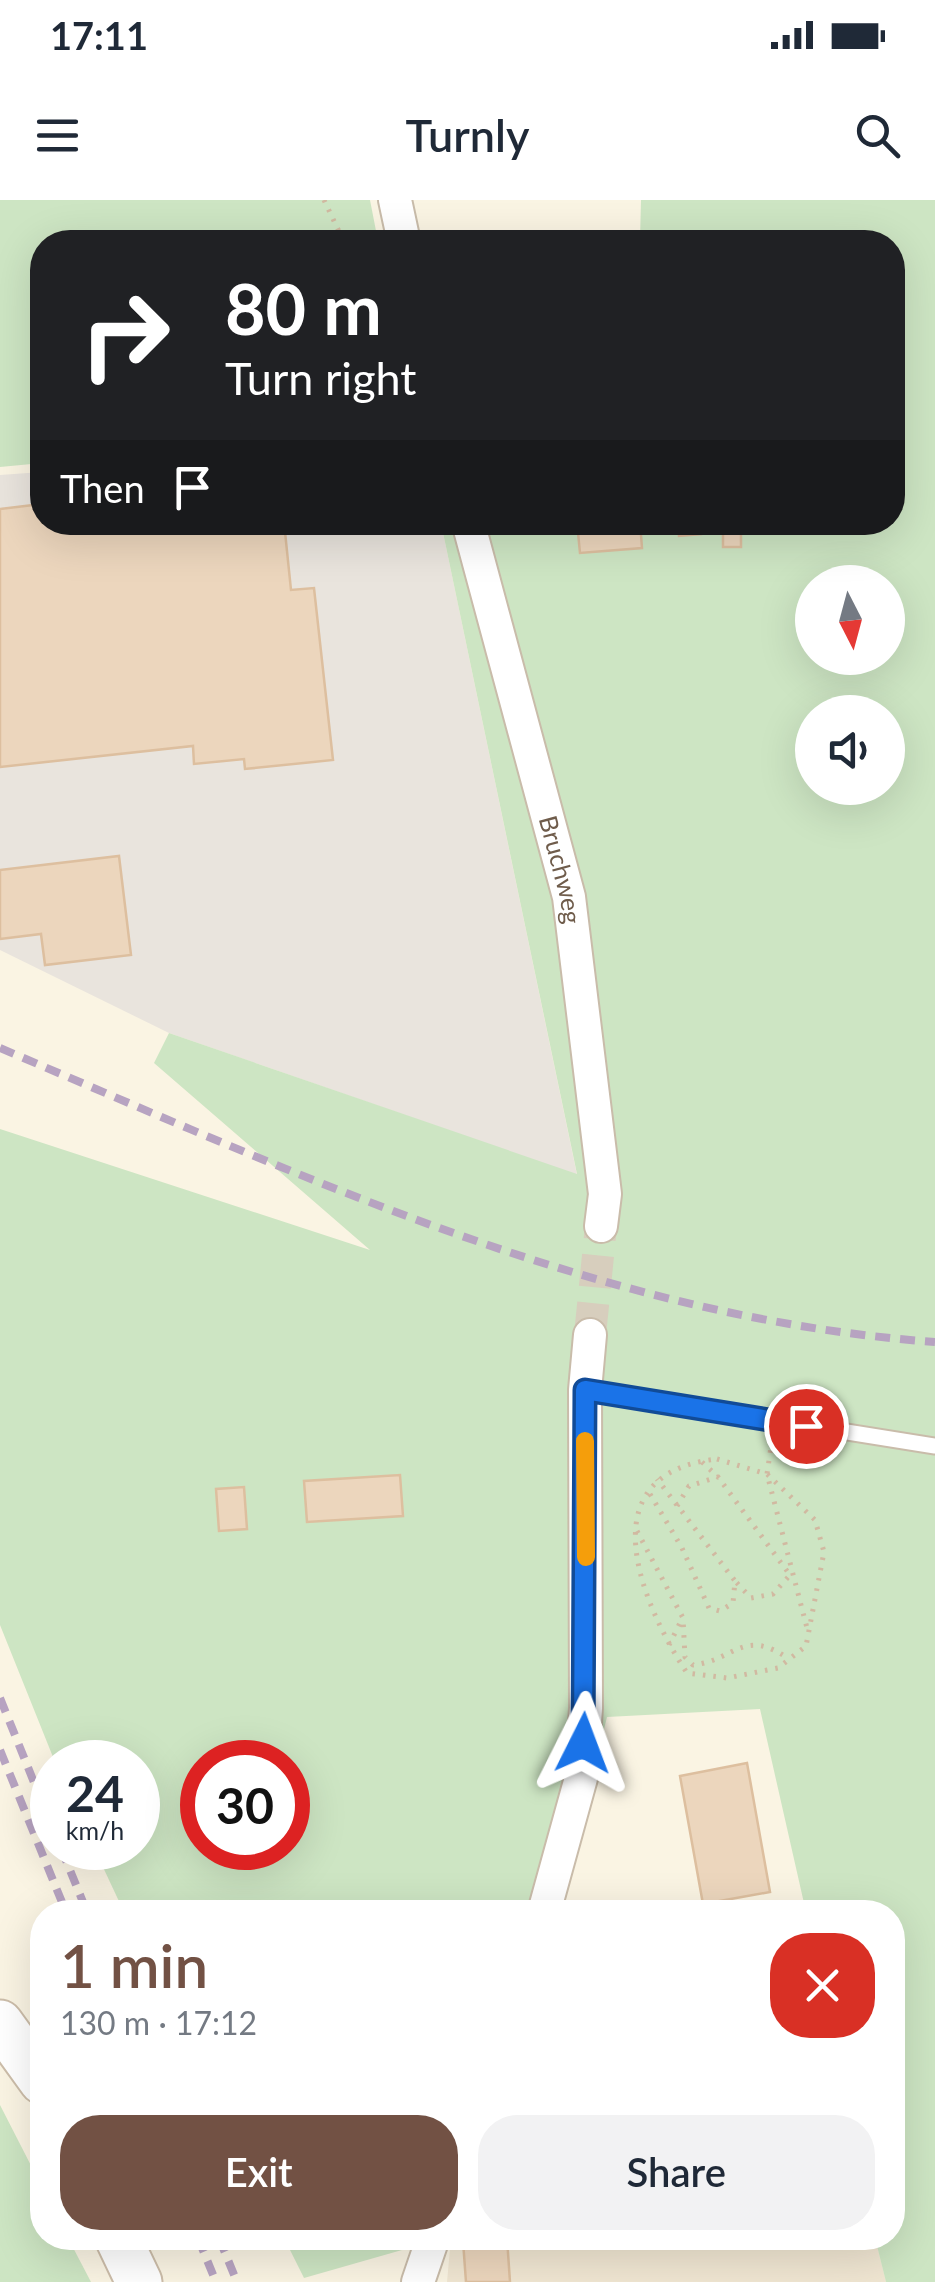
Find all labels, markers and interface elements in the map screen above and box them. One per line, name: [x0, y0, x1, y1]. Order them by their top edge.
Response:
text: 17:11: [50, 12, 148, 58]
icon: menu: [30, 108, 85, 163]
text: Turnly: [406, 108, 529, 162]
icon: search: [850, 108, 905, 163]
text: 80 m: [225, 266, 382, 350]
icon: right: [60, 270, 190, 400]
text: Turn right: [225, 351, 416, 405]
icon: arrive: [165, 460, 220, 515]
text: Then: [60, 465, 145, 511]
north arrow: [795, 565, 905, 675]
map controls: [795, 565, 905, 805]
button: sound: [795, 695, 905, 805]
street label: Bruchweg: [534, 812, 588, 925]
pin: [764, 1384, 849, 1469]
icon: arrive: [779, 1399, 834, 1454]
position arrow: [531, 1691, 635, 1795]
speed limit sign: 30: [180, 1740, 310, 1870]
text: 24: [66, 1763, 124, 1823]
text: km/h: [66, 1815, 124, 1845]
text: 1 min: [60, 1929, 208, 2001]
button: close: [770, 1933, 875, 2038]
text: 130 m · 17:12: [60, 2003, 257, 2042]
button: Exit: [60, 2115, 458, 2230]
button: Share: [478, 2115, 875, 2230]

